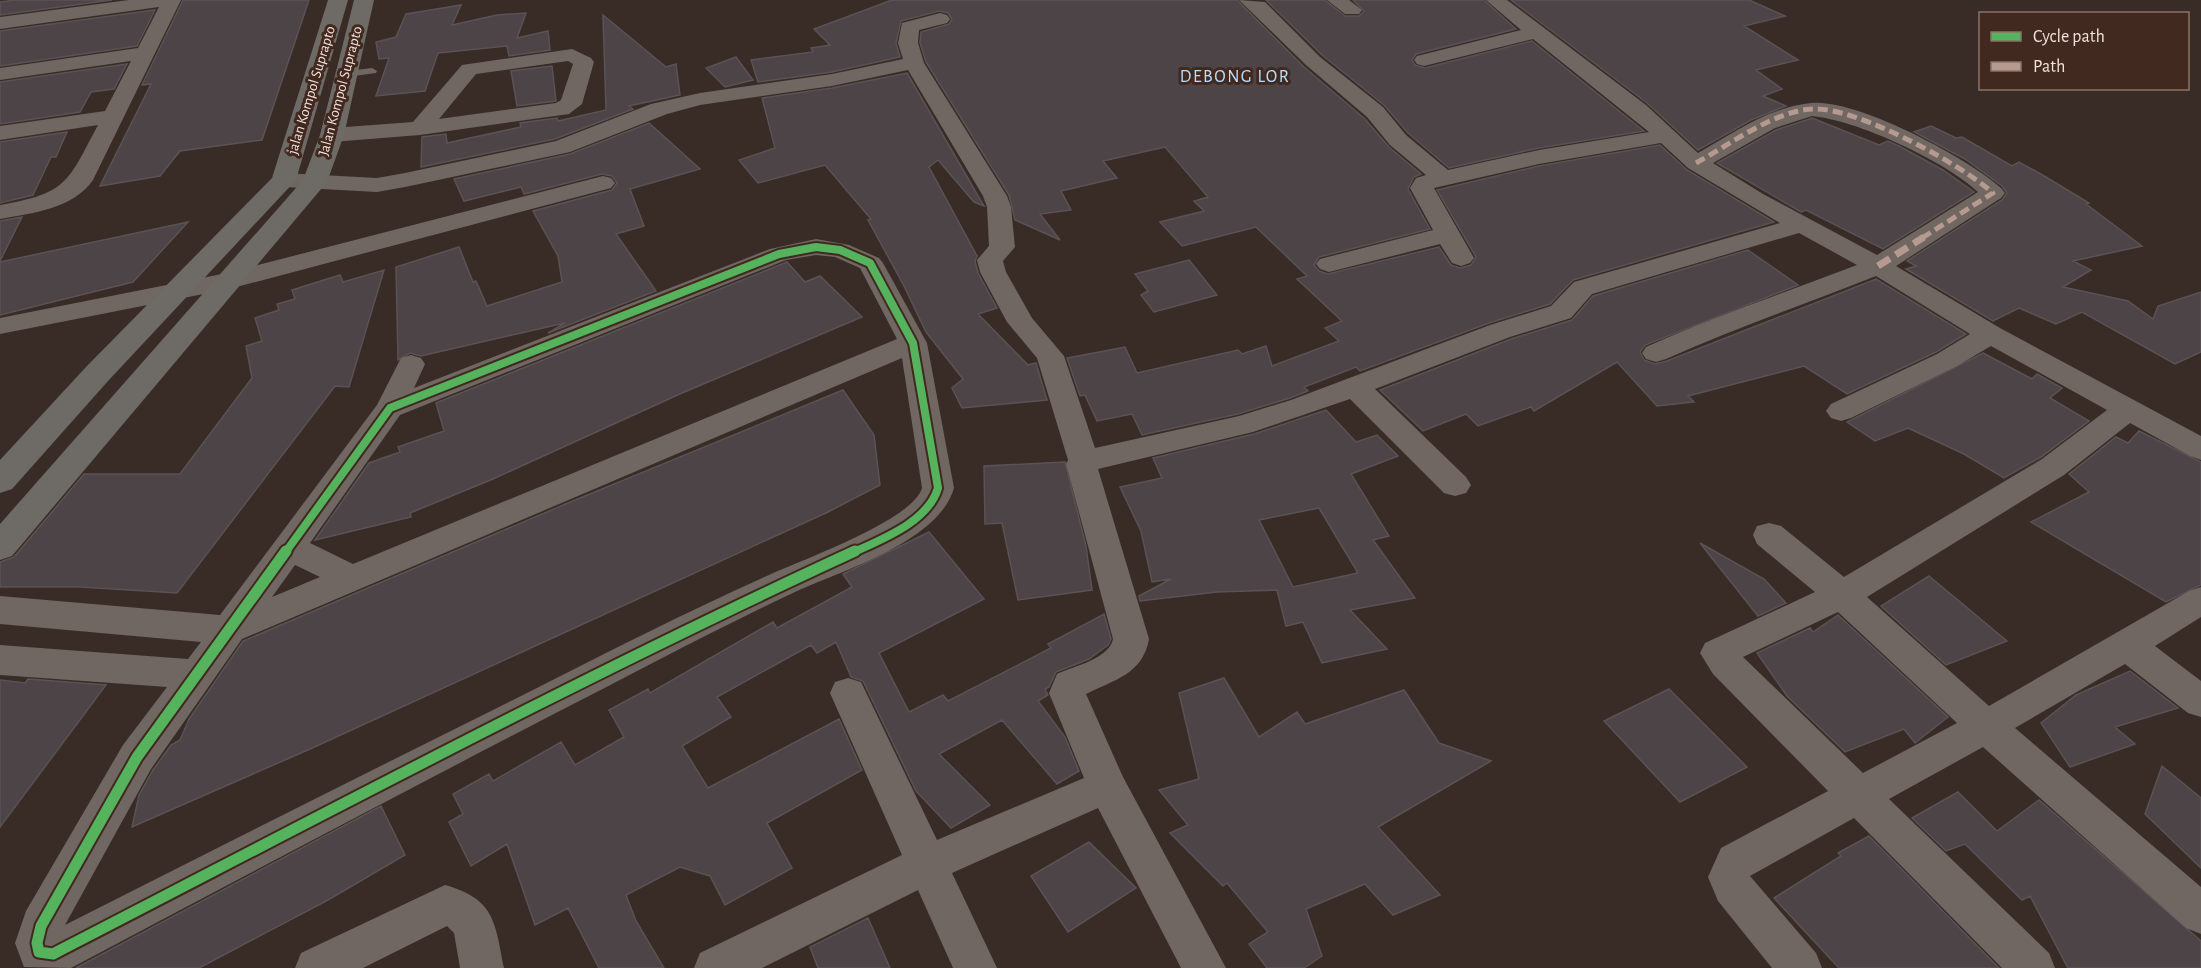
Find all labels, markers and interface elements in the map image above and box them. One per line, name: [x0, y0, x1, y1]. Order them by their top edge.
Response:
legend: [1979, 12, 2189, 90]
street label: jalan Kompol Suprapto: [285, 24, 338, 156]
street label: Jalan Kompol Suprapto: [316, 25, 365, 158]
text: Cycle path: [2033, 28, 2105, 46]
text: Path: [2033, 58, 2065, 76]
district label: DEBONG LOR: [1180, 68, 1290, 86]

